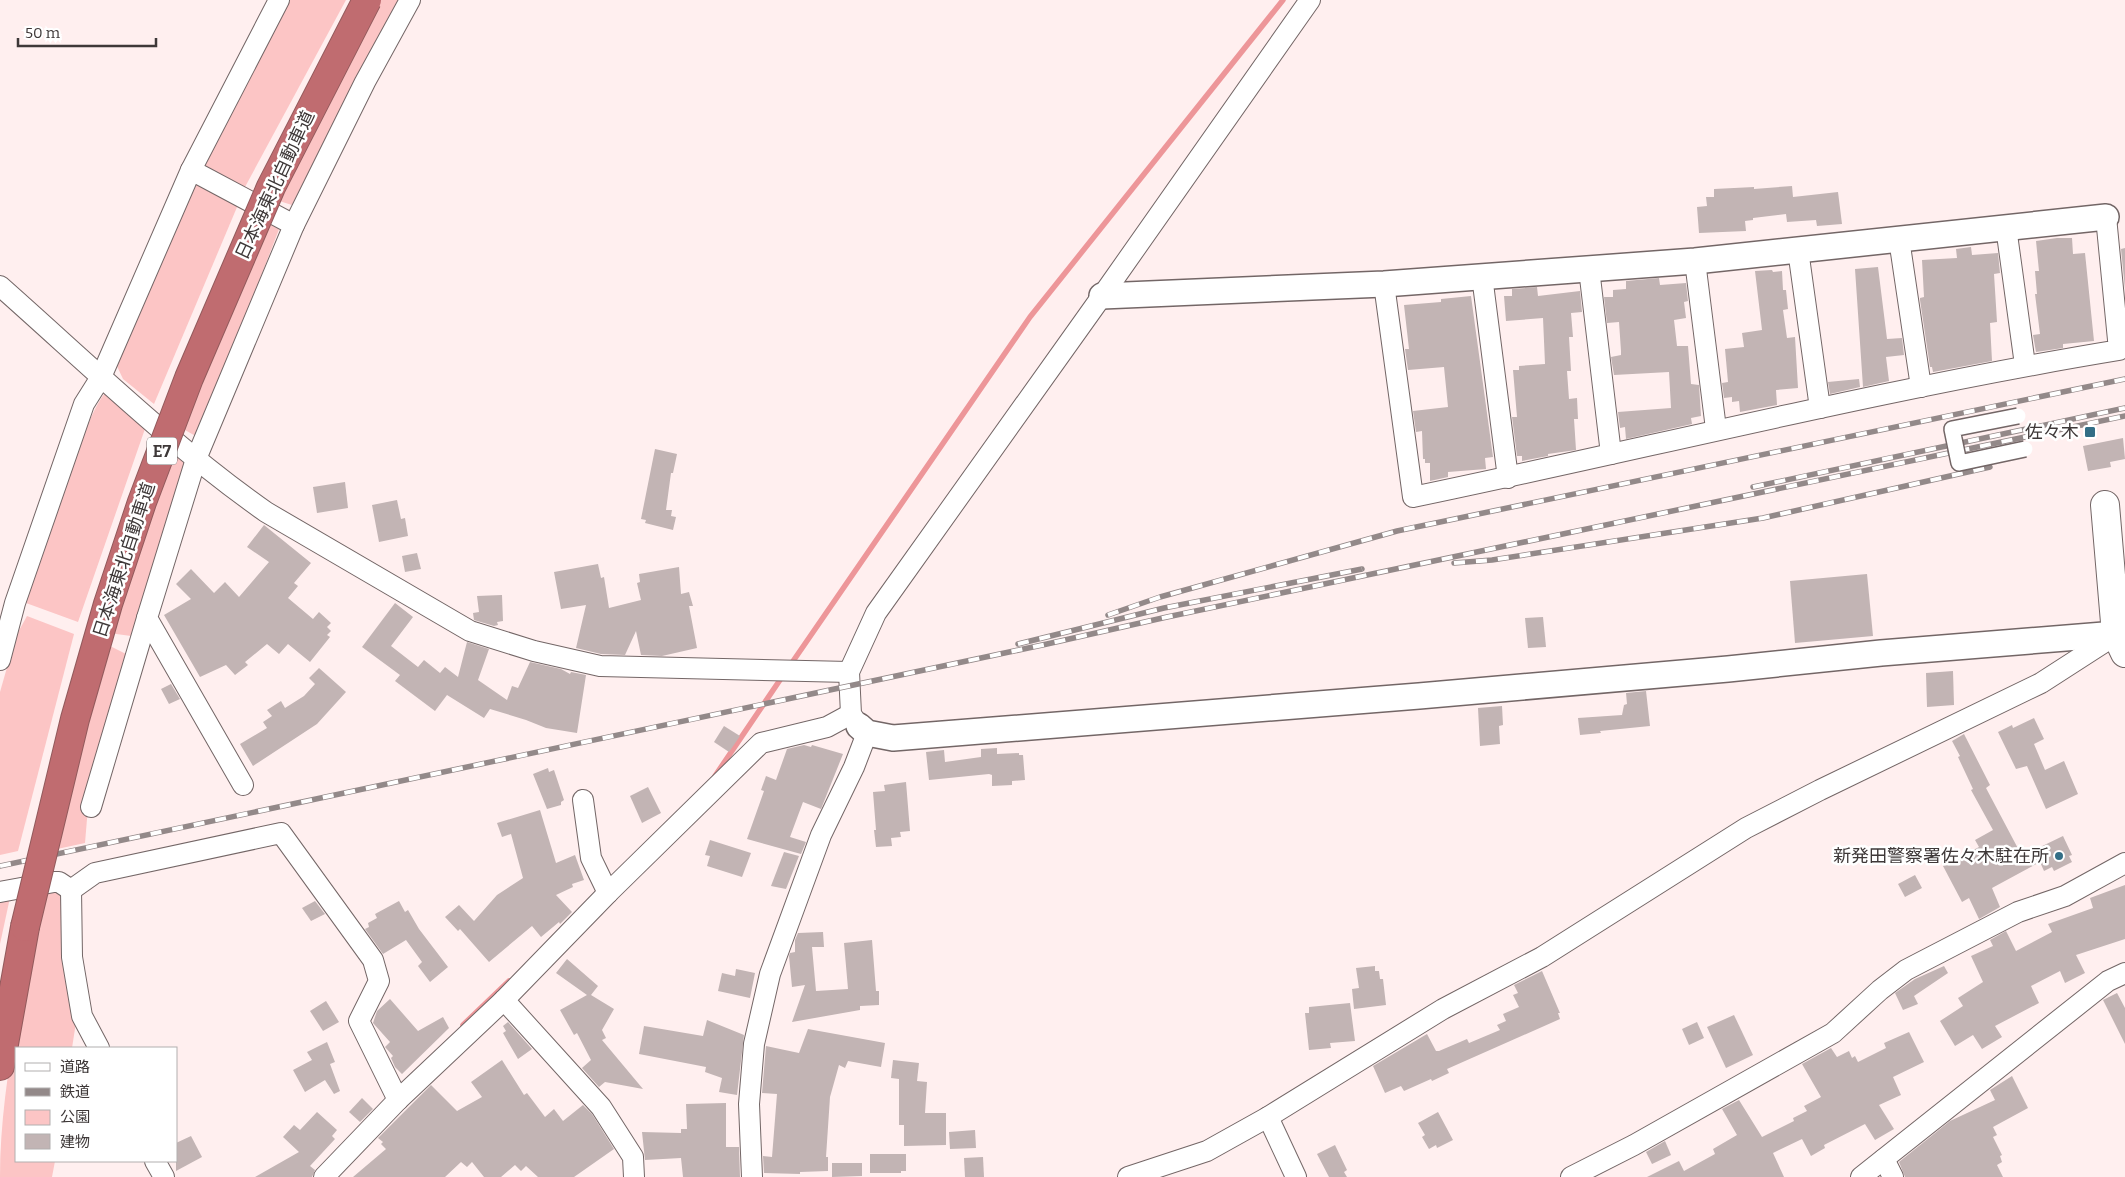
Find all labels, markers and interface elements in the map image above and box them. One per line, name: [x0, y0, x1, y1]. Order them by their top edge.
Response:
scale bar: [18, 15, 155, 47]
text: 50 m: [25, 24, 61, 42]
street label: 日本海東北自動車道: [231, 107, 319, 263]
place label: 佐々木: [2025, 421, 2079, 443]
marker: 佐々木: [2083, 425, 2097, 439]
road number: E7: [147, 438, 177, 464]
street label: 日本海東北自動車道: [89, 480, 159, 640]
place label: 新発田警察署佐々木駐在所: [1833, 845, 2049, 867]
marker: 新発田警察署佐々木駐在所: [2053, 850, 2065, 862]
legend: [15, 1047, 178, 1162]
text: 道路: [60, 1058, 90, 1076]
text: 鉄道: [60, 1083, 90, 1101]
text: 公園: [60, 1108, 90, 1126]
text: 建物: [60, 1133, 90, 1151]

